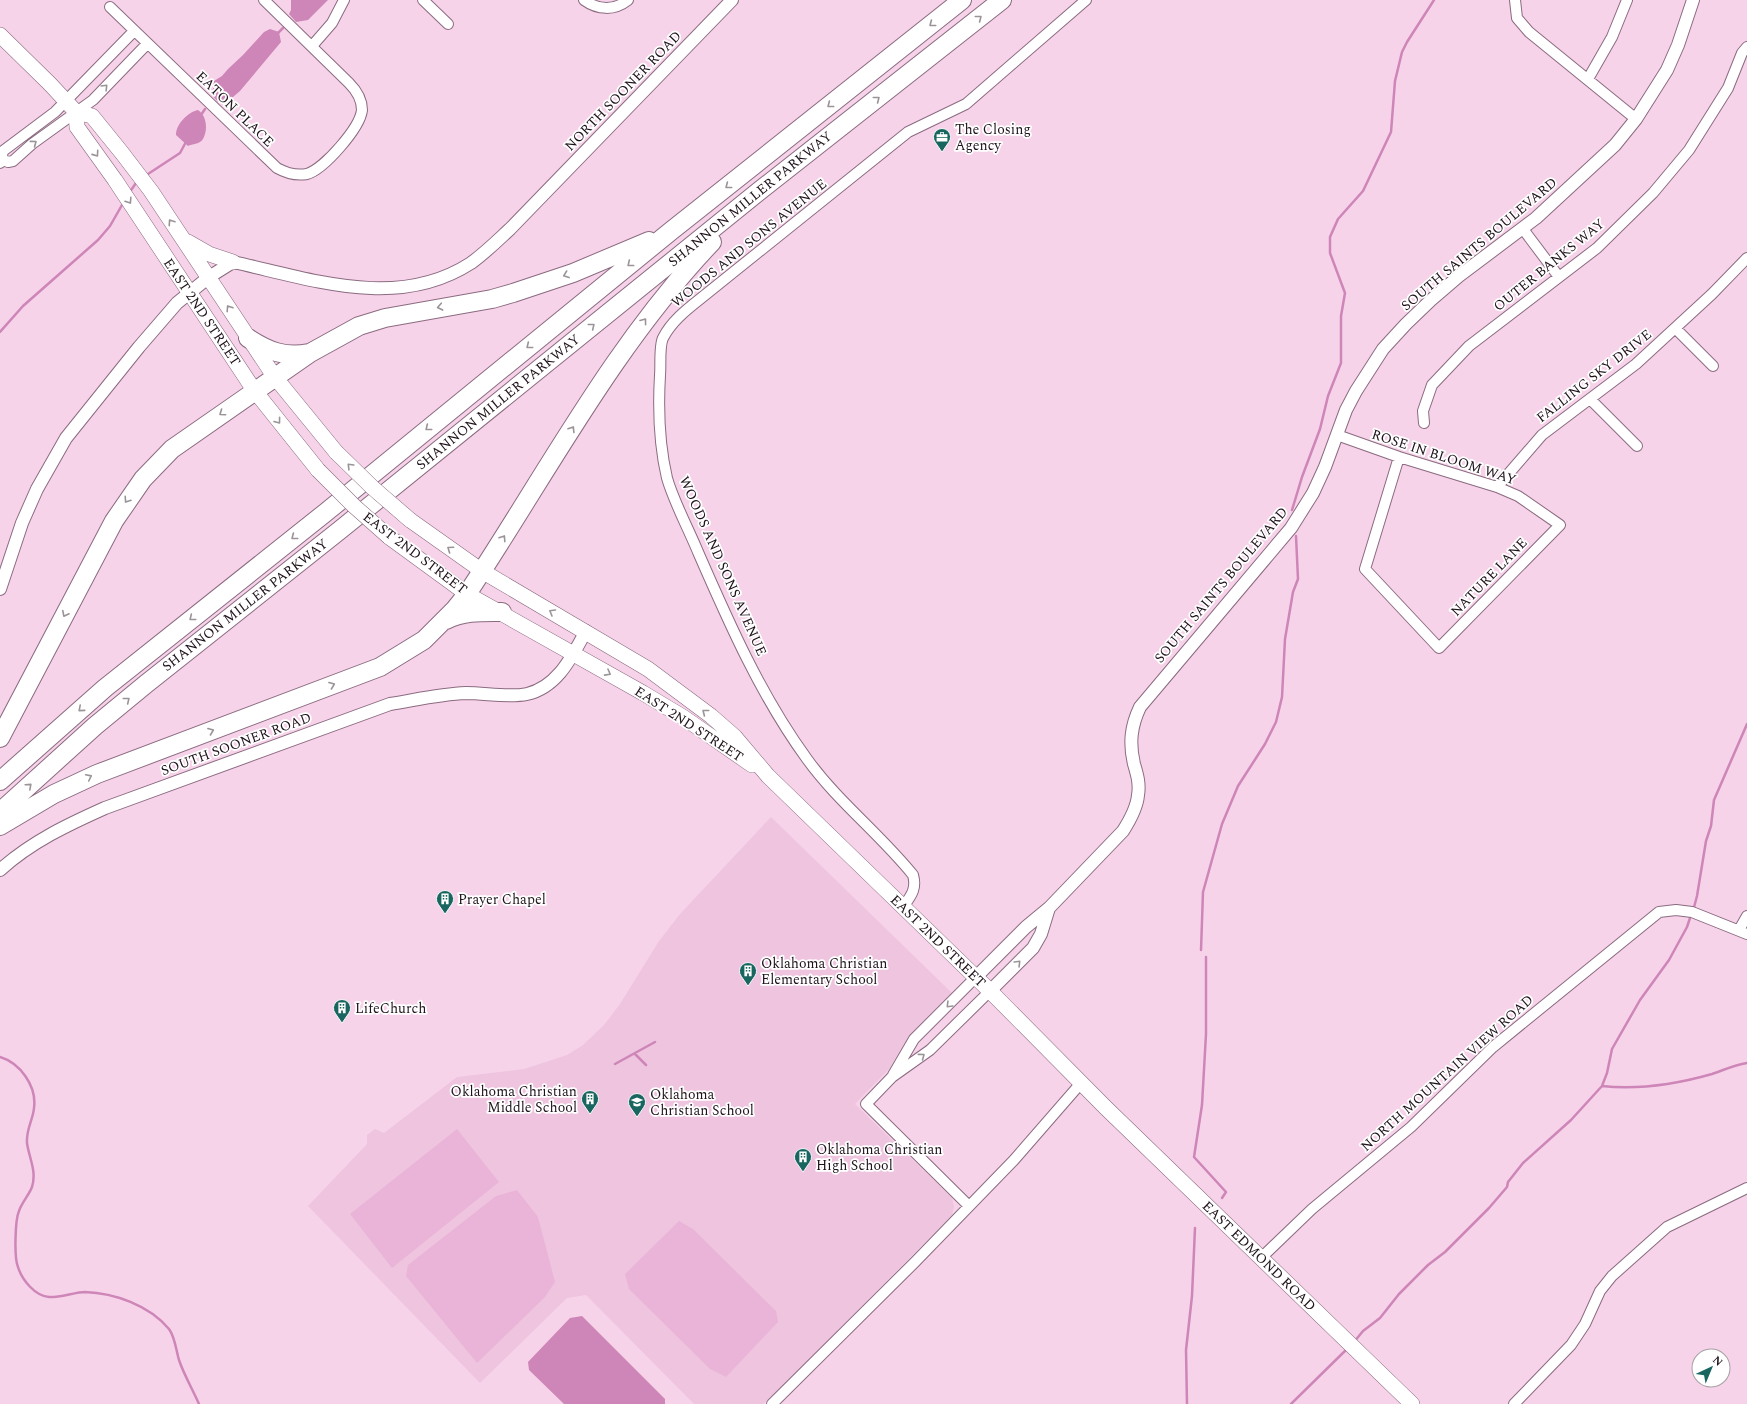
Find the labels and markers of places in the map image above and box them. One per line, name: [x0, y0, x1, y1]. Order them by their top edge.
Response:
place label: The Closing Agency: [955, 119, 1031, 156]
office icon: The Closing Agency: [932, 127, 952, 152]
building icon: Prayer Chapel: [435, 889, 455, 914]
place label: Prayer Chapel: [458, 889, 546, 910]
place label: Oklahoma Christian Elementary School: [761, 953, 887, 990]
building icon: Oklahoma Christian Elementary School: [738, 961, 758, 986]
building icon: LifeChurch: [332, 998, 352, 1023]
place label: LifeChurch: [355, 998, 426, 1019]
place label: Oklahoma Christian Middle School: [451, 1081, 577, 1118]
place label: Oklahoma Christian School: [650, 1084, 754, 1121]
building icon: Oklahoma Christian Middle School: [580, 1089, 600, 1114]
school or university icon: Oklahoma Christian School: [627, 1092, 647, 1117]
place label: Oklahoma Christian High School: [816, 1139, 942, 1176]
building icon: Oklahoma Christian High School: [793, 1147, 813, 1172]

